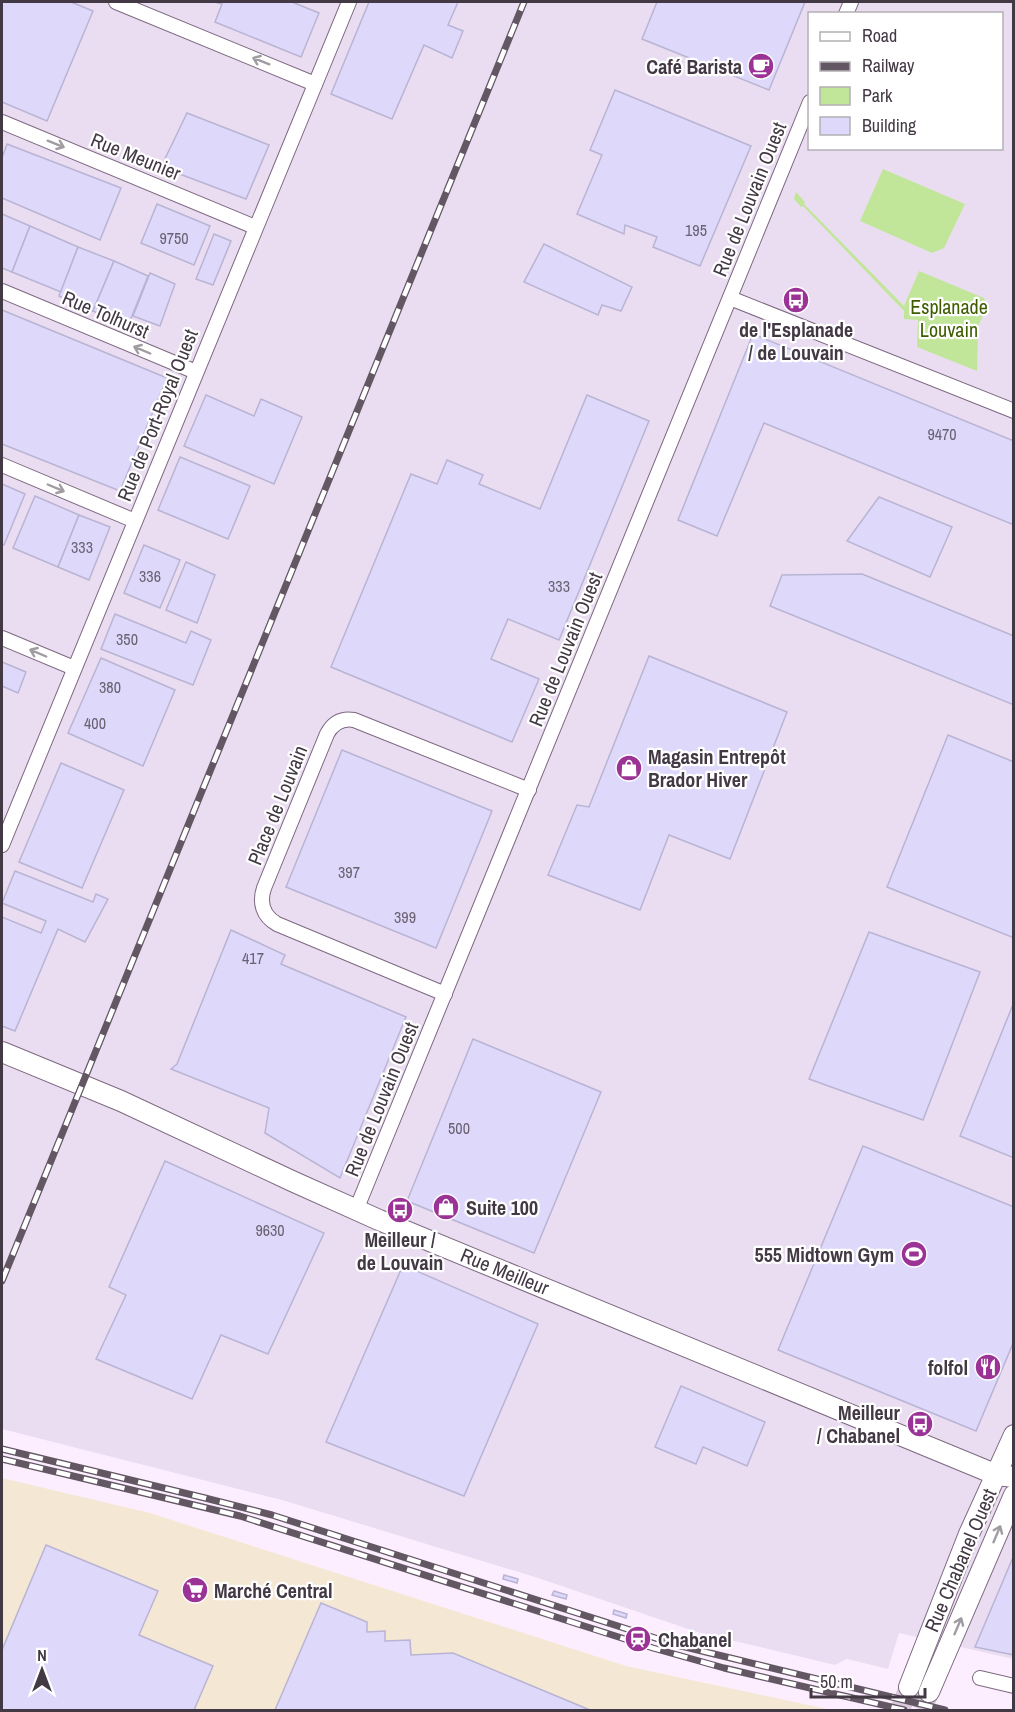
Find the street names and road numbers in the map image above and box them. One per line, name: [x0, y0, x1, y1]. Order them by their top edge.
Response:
street label: Rue de Louvain Ouest: [706, 117, 792, 280]
street label: Rue Meunier: [87, 126, 186, 186]
street label: Rue Tolhurst: [58, 284, 154, 345]
street label: Rue de Port-Royal Ouest: [110, 325, 204, 505]
street label: Rue de Louvain Ouest: [522, 567, 608, 730]
street label: Place de Louvain: [241, 741, 313, 869]
street label: Rue de Louvain Ouest: [338, 1017, 424, 1180]
street label: Rue Meilleur: [457, 1241, 554, 1301]
street label: Rue Chabanel Ouest: [918, 1484, 1003, 1636]

